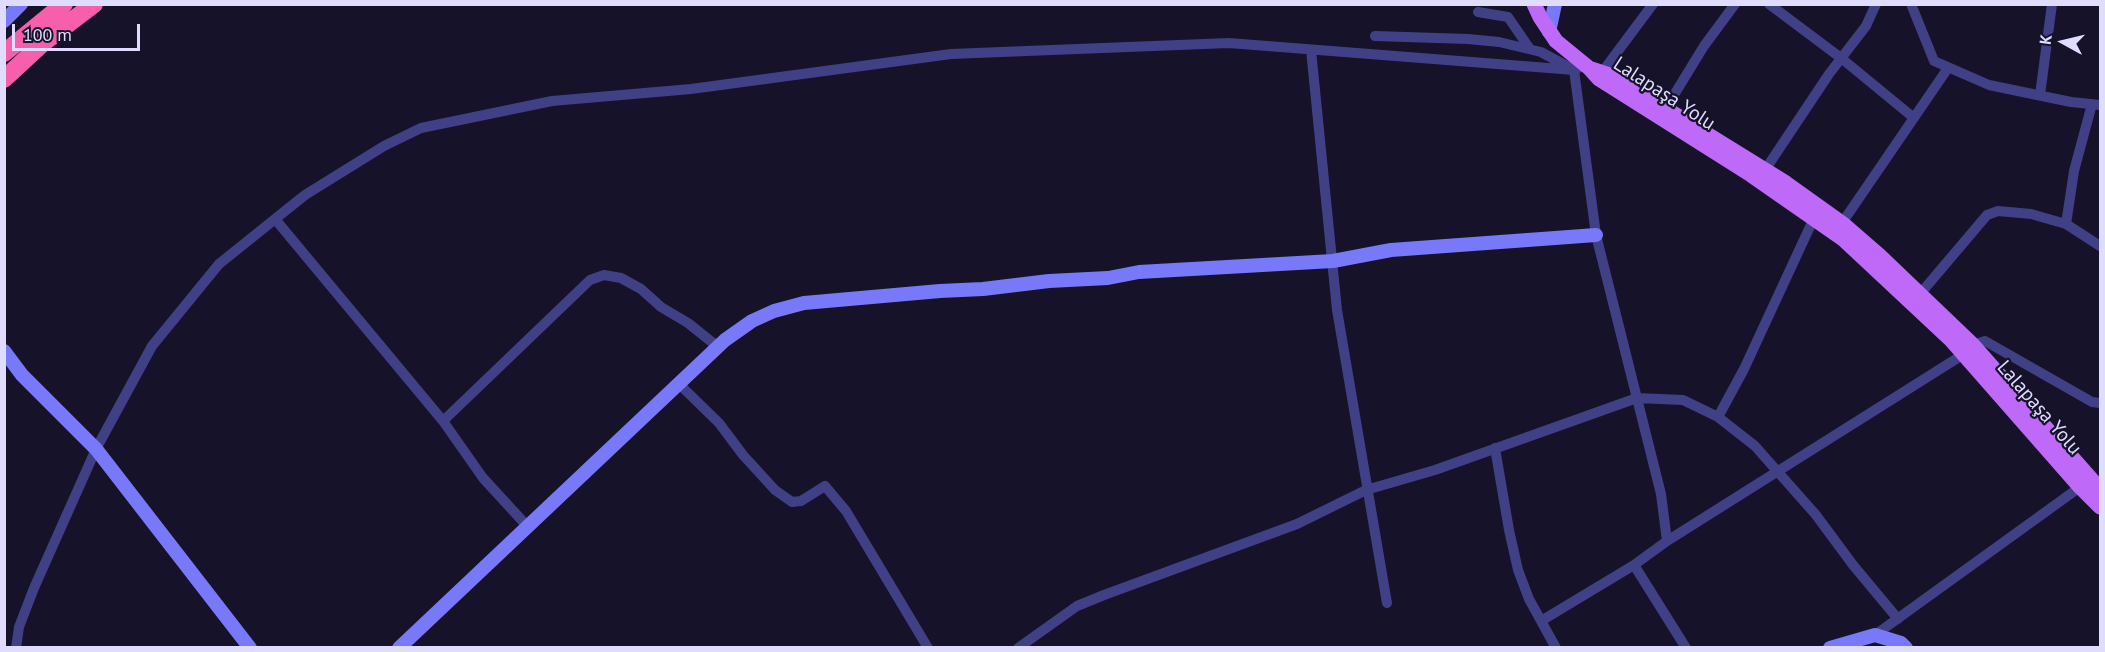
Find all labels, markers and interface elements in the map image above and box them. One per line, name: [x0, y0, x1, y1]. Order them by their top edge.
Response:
scale bar: [15, 12, 142, 50]
north arrow: [2033, 12, 2093, 72]
text: 100 m: [23, 23, 72, 46]
text: K: [2035, 33, 2056, 46]
street label: Lalapaşa Yolu: [1608, 52, 1720, 136]
street label: Lalapaşa Yolu: [1992, 356, 2086, 460]

